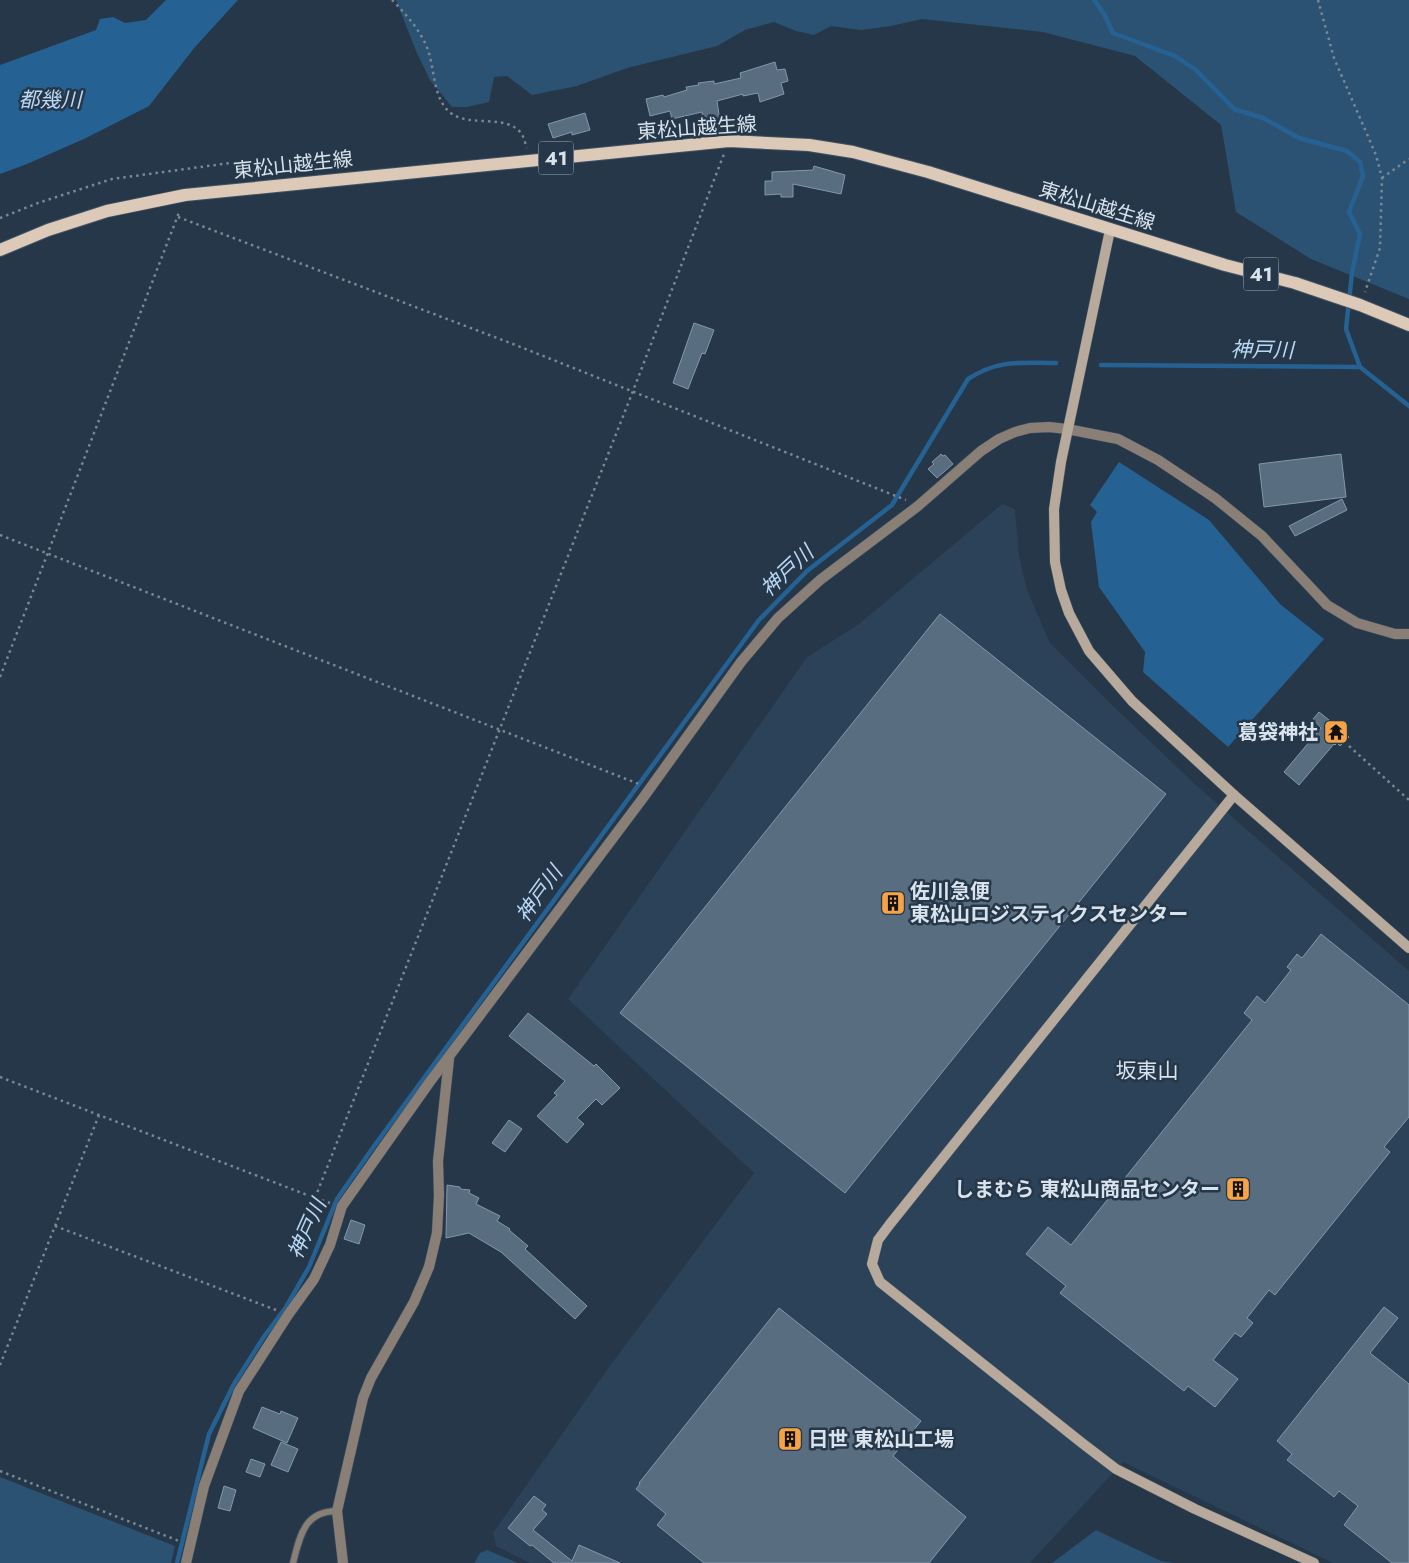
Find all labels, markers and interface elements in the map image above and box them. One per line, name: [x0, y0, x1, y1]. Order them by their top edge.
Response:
water label: 都幾川: [19, 85, 83, 115]
street label: 東松山越生線: [636, 109, 758, 147]
road number: 41: [538, 142, 574, 174]
street label: 東松山越生線: [232, 144, 354, 186]
street label: 東松山越生線: [1035, 175, 1159, 237]
road number: 41: [1244, 258, 1278, 290]
water label: 神戸川: [1230, 334, 1296, 366]
water label: 神戸川: [754, 537, 822, 603]
place label: 葛袋神社: [1238, 718, 1318, 747]
temple icon: 葛袋神社: [1323, 719, 1349, 745]
water label: 神戸川: [508, 858, 571, 928]
place label: 佐川急便 東松山ロジスティクスセンター: [910, 877, 1188, 929]
building icon: 佐川急便 東松山ロジスティクスセンター: [880, 890, 906, 916]
district label: 坂東山: [1116, 1056, 1179, 1086]
place label: しまむら 東松山商品センター: [954, 1175, 1220, 1204]
building icon: しまむら 東松山商品センター: [1225, 1176, 1251, 1202]
water label: 神戸川: [280, 1192, 334, 1264]
place label: 日世 東松山工場: [808, 1425, 954, 1454]
building icon: 日世 東松山工場: [777, 1426, 803, 1452]

